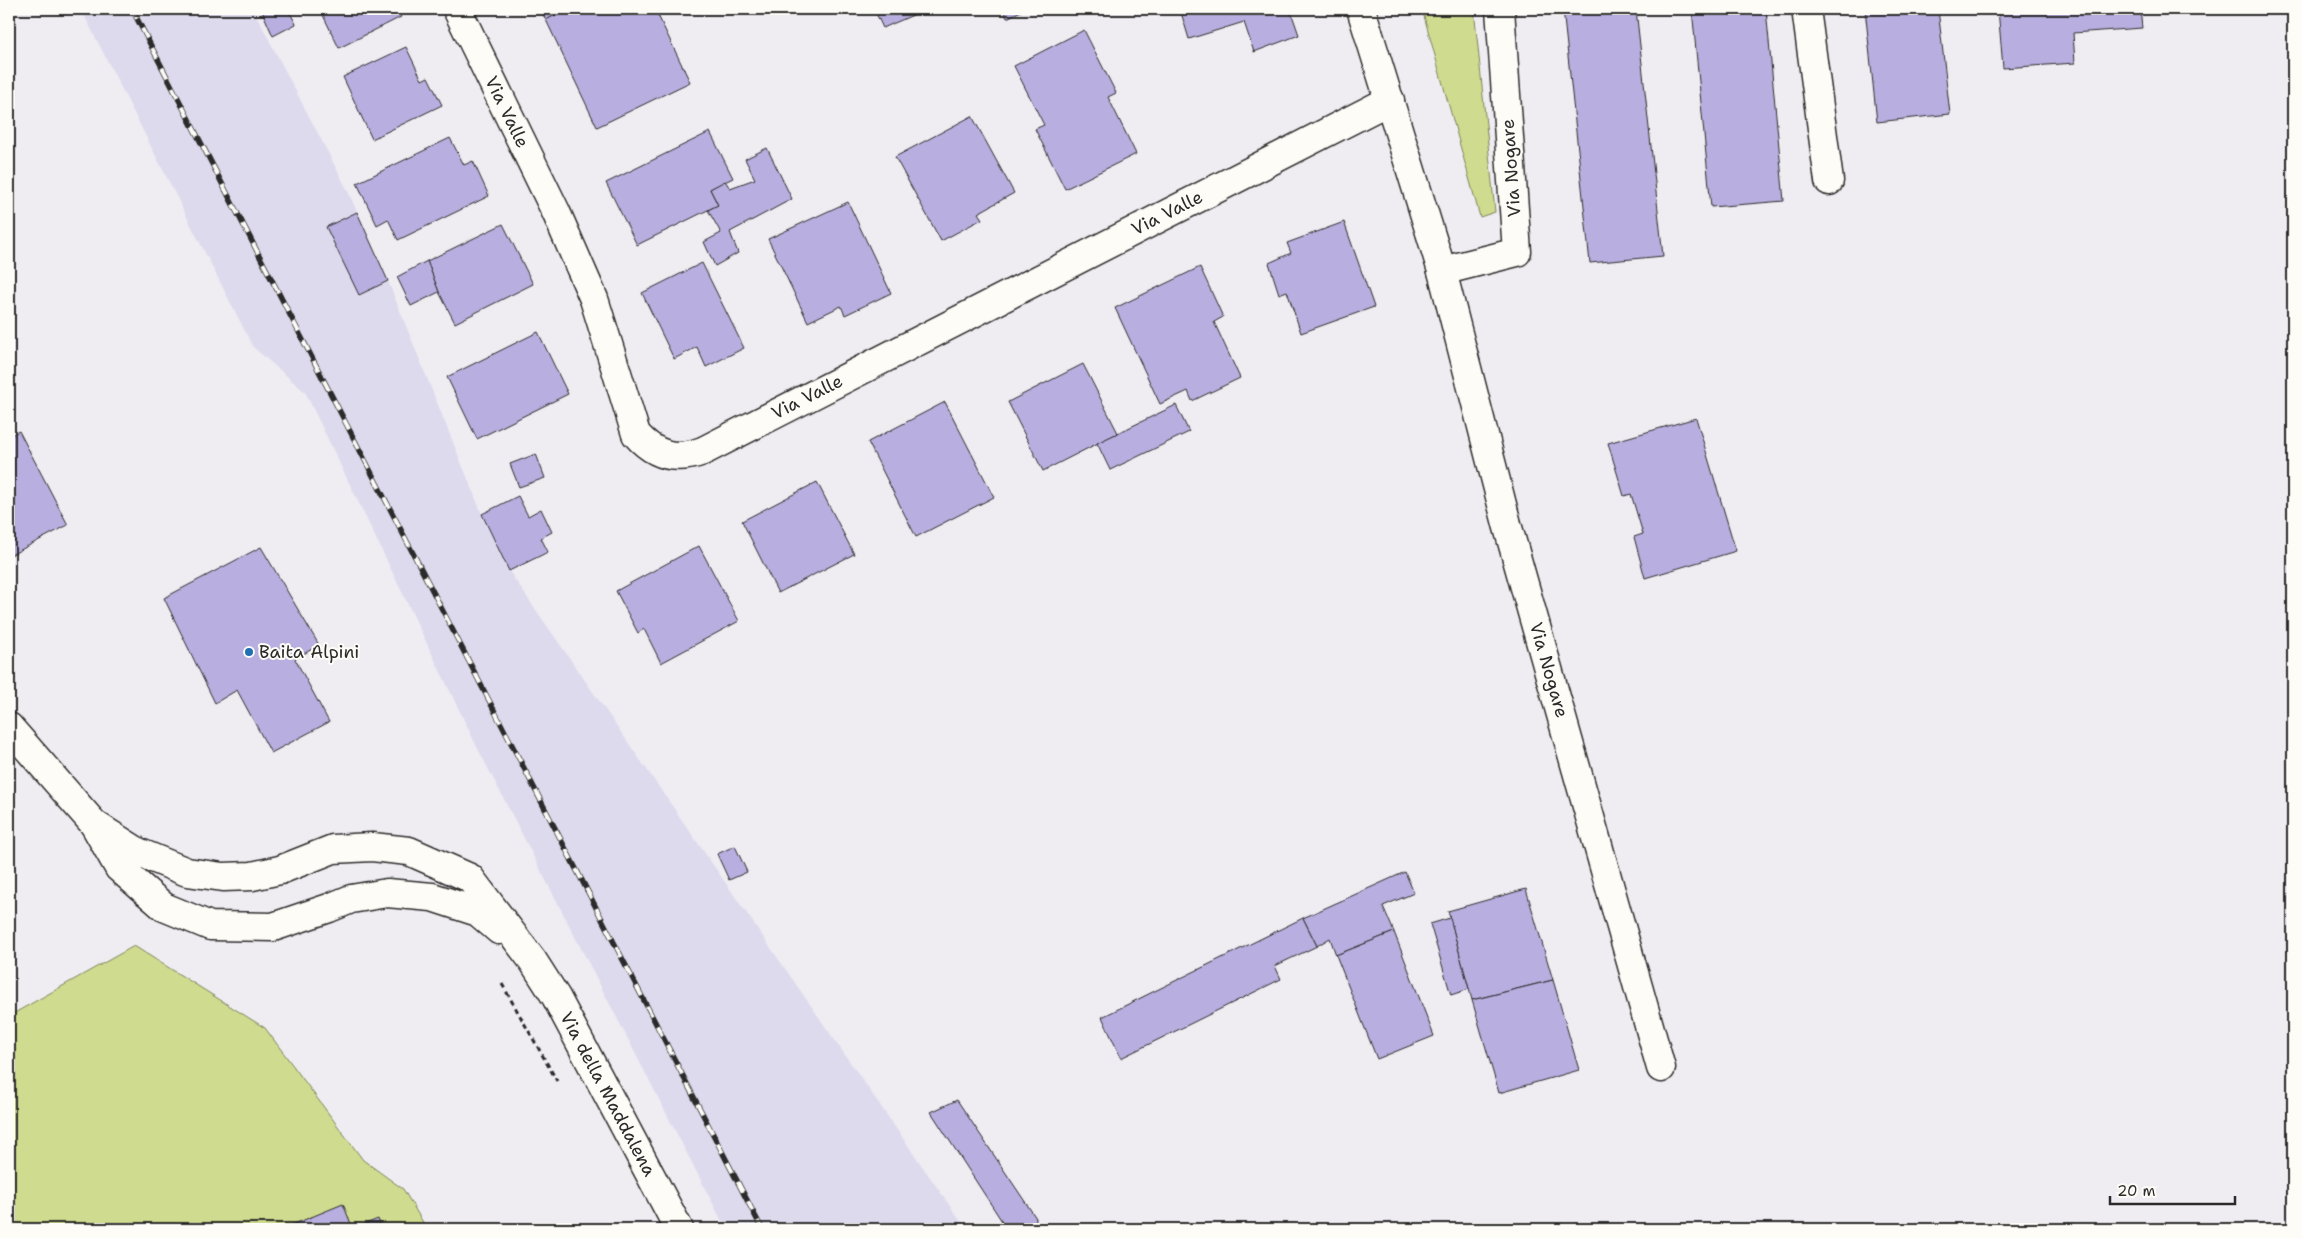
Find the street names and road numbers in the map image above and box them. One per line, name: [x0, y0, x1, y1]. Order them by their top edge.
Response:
street label: Via Valle: [479, 72, 535, 152]
street label: Via Nogare: [1496, 118, 1526, 218]
street label: Via Valle: [1127, 185, 1207, 241]
street label: Via Valle: [767, 369, 847, 425]
street label: Via Nogare: [1524, 619, 1574, 721]
street label: Via della Maddalena: [554, 1007, 662, 1181]

